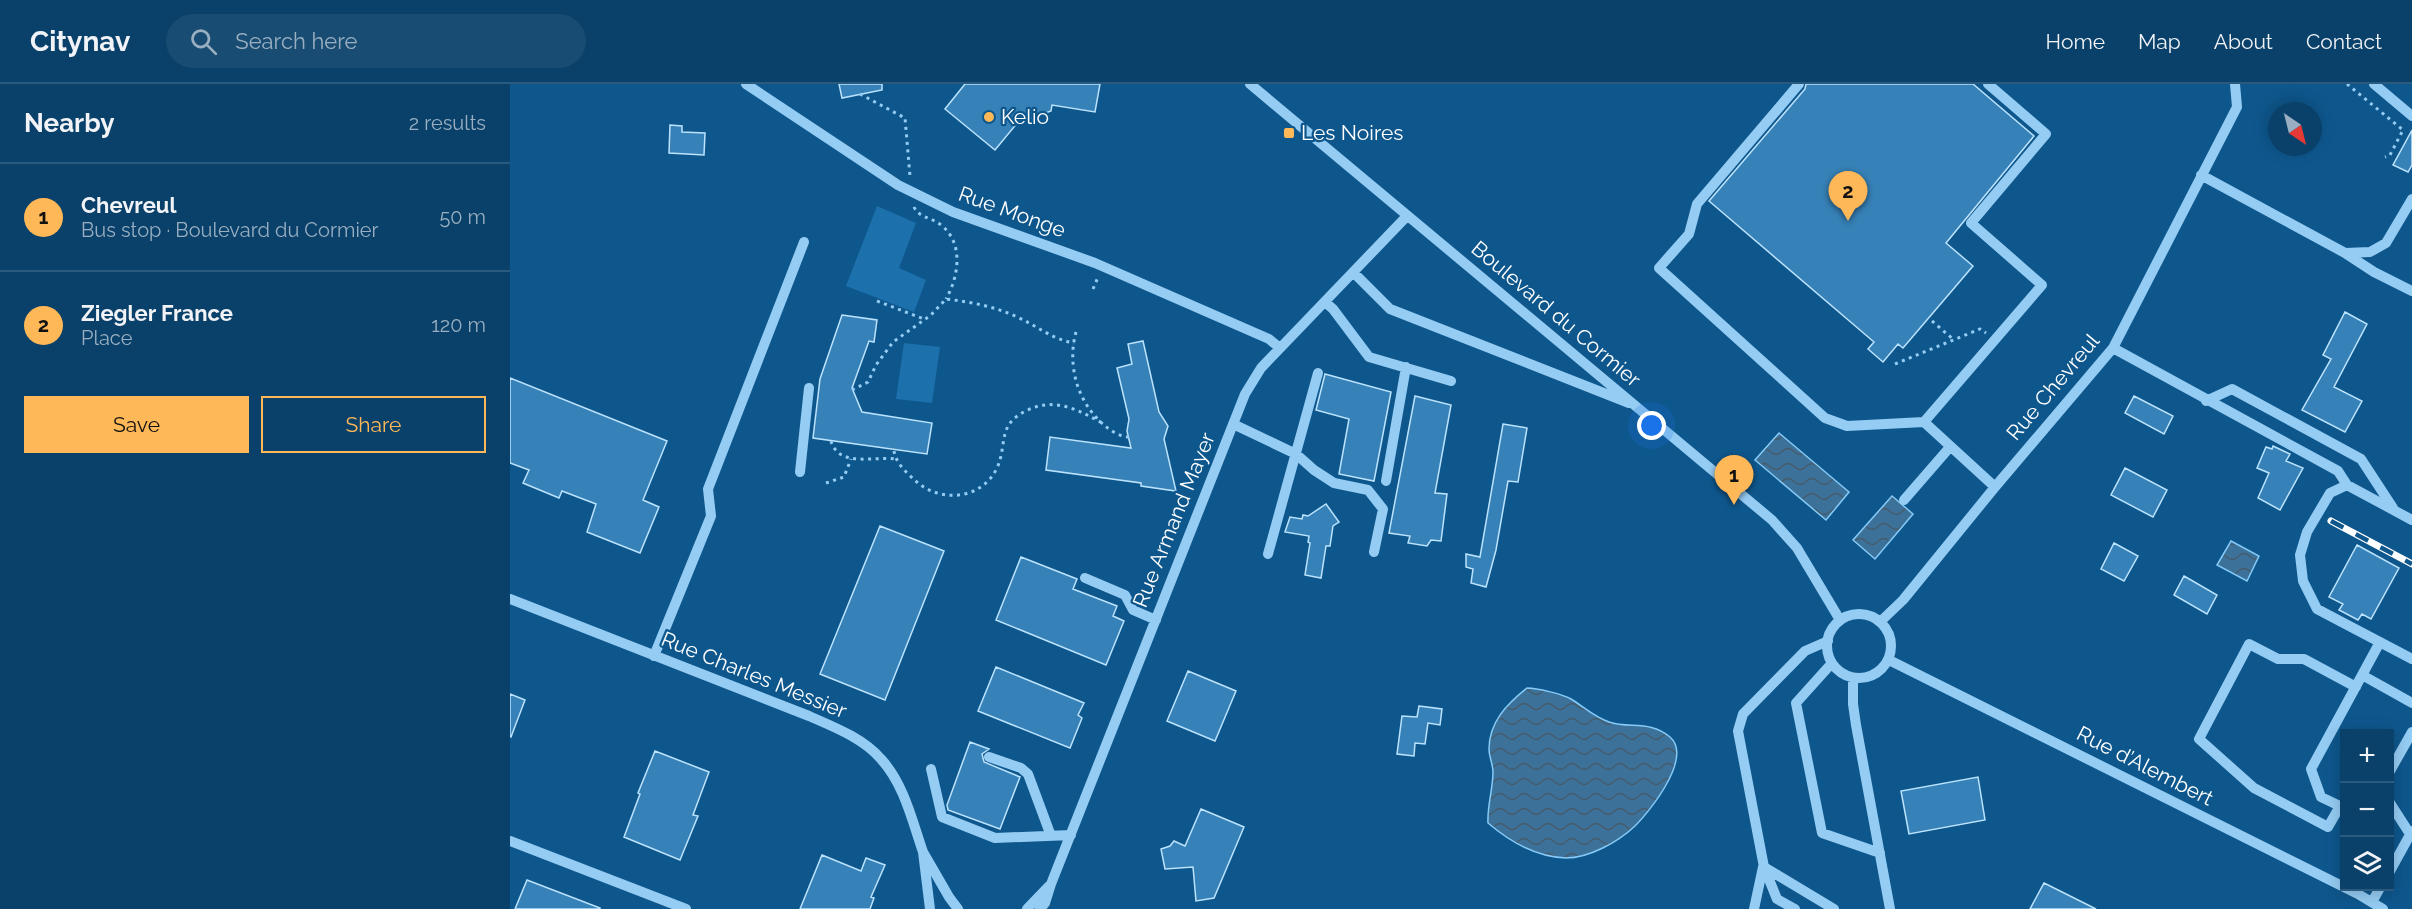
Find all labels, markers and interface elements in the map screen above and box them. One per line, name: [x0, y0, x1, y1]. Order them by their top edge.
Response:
search box: [166, 14, 586, 68]
text: Citynav: [30, 25, 130, 58]
icon: search: [187, 25, 220, 58]
text: Search here: [235, 28, 357, 54]
text: Home: [2046, 29, 2105, 54]
text: Map: [2138, 29, 2181, 54]
text: About: [2214, 29, 2273, 54]
text: Contact: [2306, 29, 2382, 54]
north arrow: [2268, 102, 2322, 156]
place label: Kelio: [1001, 104, 1049, 129]
text: Nearby: [24, 108, 114, 138]
marker: Kelio: [982, 110, 996, 124]
text: 2 results: [409, 111, 486, 135]
place label: Les Noires: [1301, 120, 1403, 145]
marker: Les Noires: [1282, 126, 1296, 140]
pin: 2: [1828, 172, 1868, 221]
street label: Rue Monge: [955, 181, 1069, 242]
text: Chevreul: [81, 192, 176, 218]
text: 1: [39, 205, 48, 229]
text: 50 m: [439, 205, 486, 229]
text: Bus stop · Boulevard du Cormier: [81, 218, 379, 242]
street label: Boulevard du Cormier: [1467, 235, 1647, 392]
text: Ziegler France: [81, 300, 233, 326]
text: 2: [38, 313, 49, 337]
text: 120 m: [431, 313, 486, 337]
text: Place: [81, 326, 132, 350]
street label: Rue Chevreul: [2001, 328, 2105, 445]
button: Save: [24, 396, 249, 453]
button: Share: [261, 396, 486, 453]
your location: [1637, 411, 1666, 440]
street label: Rue Armand Mayer: [1127, 428, 1220, 611]
pin: 1: [1714, 456, 1754, 505]
street label: Rue Charles Messier: [658, 626, 851, 723]
street label: Rue d’Alembert: [2073, 720, 2218, 811]
map controls: [2340, 729, 2394, 891]
button: +: [2340, 729, 2394, 783]
button: −: [2340, 783, 2394, 837]
button: layers: [2340, 837, 2394, 891]

